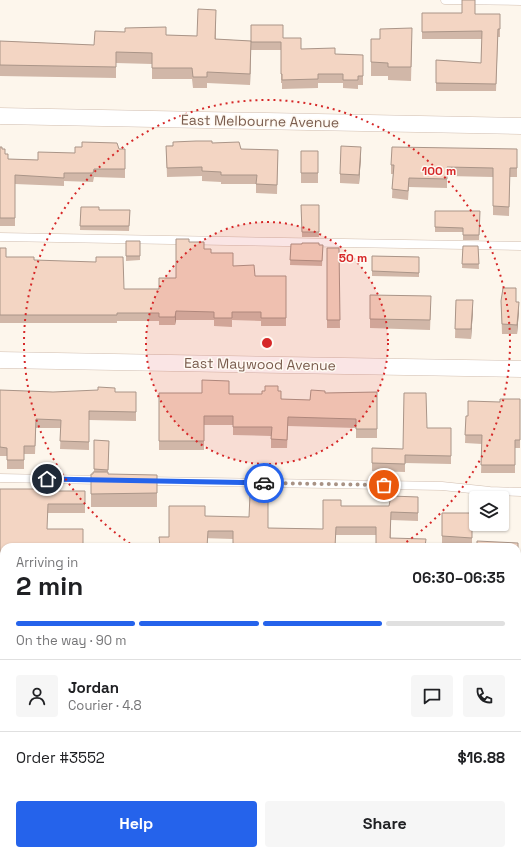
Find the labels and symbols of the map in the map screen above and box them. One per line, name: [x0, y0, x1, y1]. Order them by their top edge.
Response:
street label: East Melbourne Avenue: [181, 111, 339, 131]
text: 100 m: [422, 163, 456, 179]
text: 50 m: [339, 250, 367, 266]
centre of rings: [260, 336, 274, 350]
street label: East Maywood Avenue: [184, 354, 336, 374]
pin: [30, 462, 64, 496]
courier: [244, 463, 284, 503]
pin: [367, 468, 401, 502]

